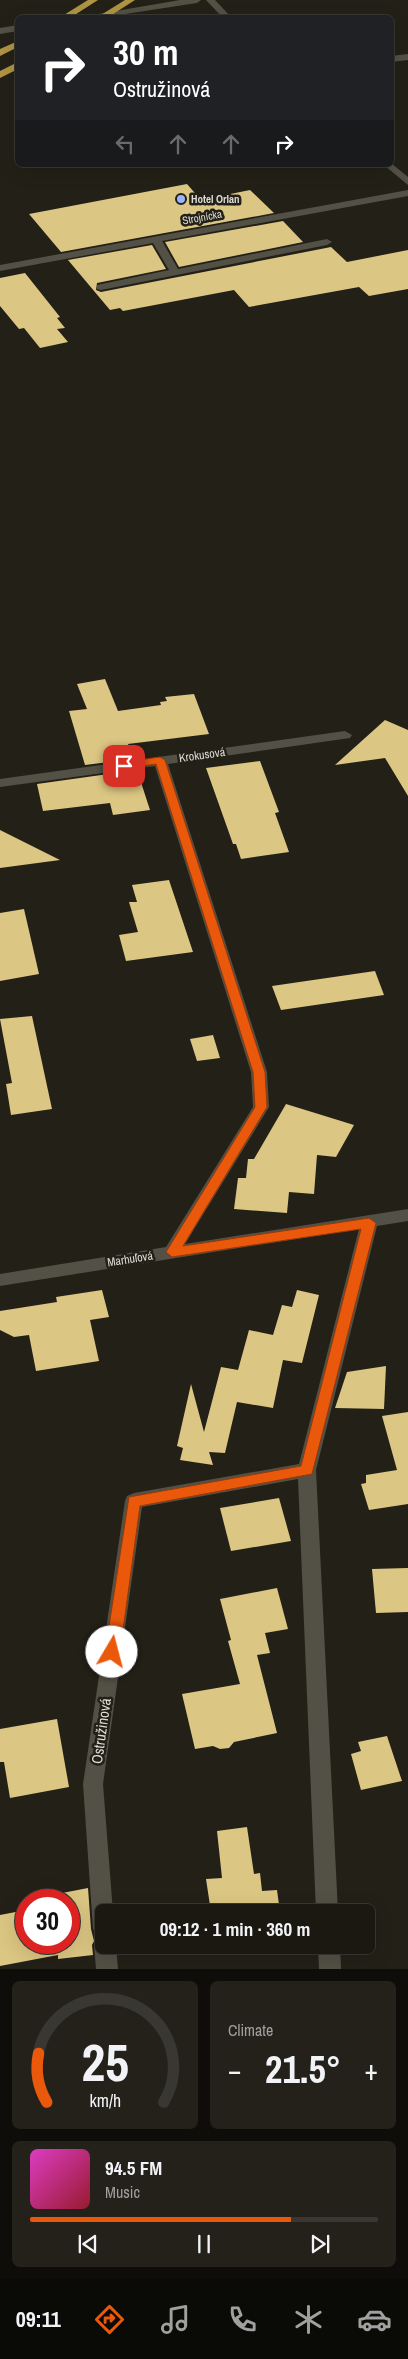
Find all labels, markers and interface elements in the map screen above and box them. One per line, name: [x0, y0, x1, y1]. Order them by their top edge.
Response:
text: 30 m: [113, 29, 178, 76]
icon: right: [30, 35, 95, 100]
text: Ostružinová: [113, 74, 210, 104]
icon: left: [111, 130, 139, 158]
icon: ahead: [164, 130, 192, 158]
icon: ahead: [217, 130, 245, 158]
icon: right: [270, 130, 298, 158]
place label: Hotel Orlan: [191, 192, 240, 206]
marker: Hotel Orlan: [175, 193, 187, 205]
street label: Strojnícka: [181, 207, 223, 227]
street label: Krokusová: [178, 744, 227, 766]
pin: [103, 745, 145, 787]
icon: arrive: [110, 752, 138, 780]
street label: Marhuľová: [106, 1247, 154, 1270]
position arrow: [85, 1625, 137, 1677]
street label: Ostružinová: [86, 1697, 116, 1765]
speed limit sign: 30: [15, 1889, 80, 1954]
text: 09:12 · 1 min · 360 m: [160, 1916, 310, 1942]
text: Climate: [228, 2019, 273, 2041]
text: 25: [81, 2027, 129, 2097]
text: 21.5°: [265, 2044, 341, 2095]
text: −: [228, 2051, 241, 2089]
text: +: [365, 2051, 378, 2089]
text: km/h: [89, 2089, 121, 2113]
text: 94.5 FM: [105, 2155, 162, 2181]
text: Music: [105, 2181, 140, 2203]
icon: previous: [74, 2230, 102, 2258]
icon: pause: [190, 2230, 218, 2258]
icon: next: [306, 2230, 334, 2258]
icon: directions: [92, 2302, 127, 2337]
icon: music: [158, 2302, 193, 2337]
icon: phone: [225, 2302, 260, 2337]
icon: climate: [291, 2302, 326, 2337]
icon: car: [357, 2302, 392, 2337]
text: 09:11: [16, 2304, 61, 2334]

